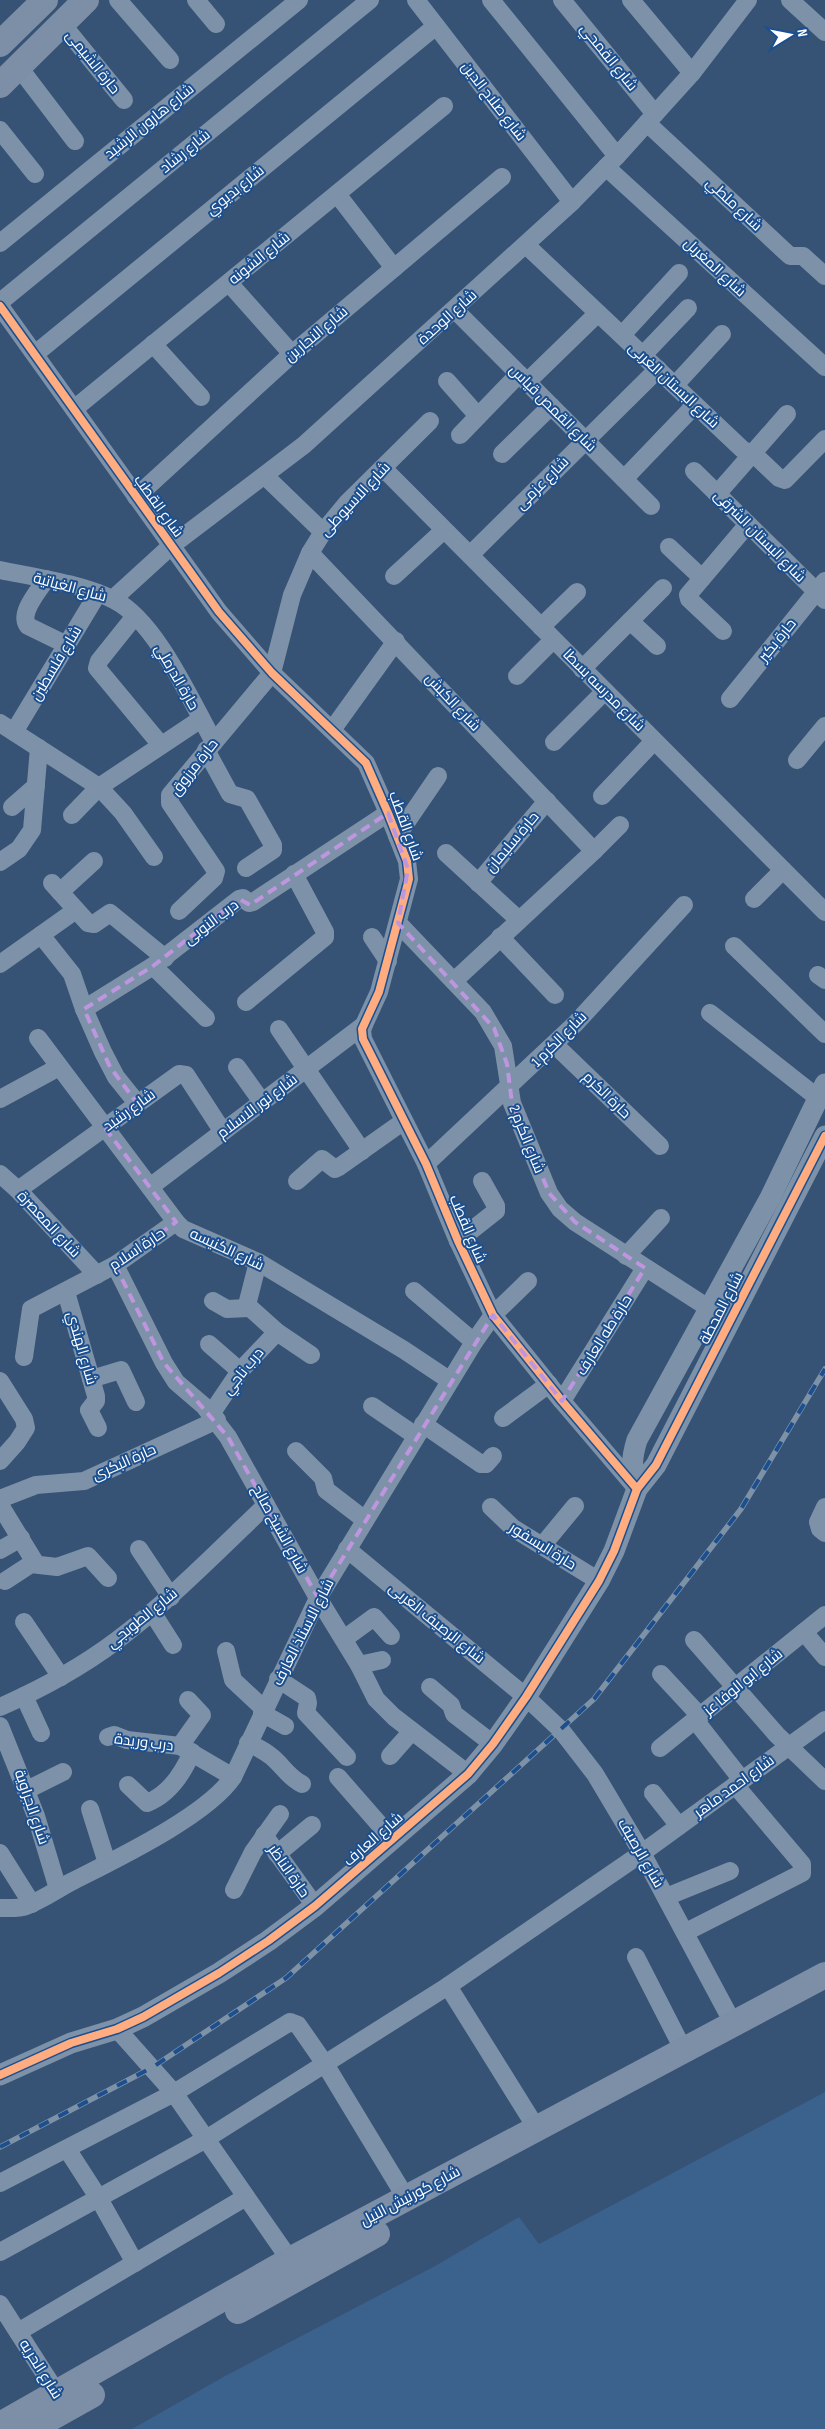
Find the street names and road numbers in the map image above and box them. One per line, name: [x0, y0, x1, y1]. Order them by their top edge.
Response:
street label: شارع القمحي: [574, 20, 642, 96]
street label: حارة الشيمى: [61, 27, 124, 98]
street label: شارع صلاح الدين: [456, 58, 531, 145]
street label: شارع هارون الرشيد: [101, 79, 199, 164]
street label: شارع رشاد: [156, 125, 215, 178]
street label: شارع بديوي: [202, 161, 270, 221]
street label: شارع ملطي: [700, 173, 766, 237]
street label: شارع الشونه: [225, 228, 295, 290]
street label: شارع المغربل: [679, 234, 750, 302]
street label: شارع الوحدة: [414, 286, 482, 350]
street label: شارع النجارين: [281, 302, 353, 367]
street label: شارع البستان الغربى: [623, 338, 723, 433]
street label: شارع القمص قياس: [504, 361, 600, 457]
street label: شارع عزمى: [512, 453, 574, 515]
street label: شارع الاسيوطى: [316, 458, 395, 541]
street label: شارع القطب: [129, 471, 188, 542]
street label: شارع البستان الشرقى: [709, 486, 810, 587]
street label: شارع الغياتية: [31, 569, 109, 607]
street label: حارة بكير: [753, 615, 801, 667]
street label: شارع فلسطين: [27, 622, 87, 705]
street label: حارة الدرملي: [148, 641, 203, 715]
street label: شارع مدرسه بسطا: [558, 645, 649, 736]
street label: شارع الكبش: [420, 669, 484, 736]
street label: حارة مرزوق: [166, 735, 223, 800]
street label: شارع القطب: [383, 789, 427, 864]
street label: حارة سليمان: [481, 808, 543, 877]
street label: درب النوبى: [180, 896, 243, 949]
street label: شارع الكرم 1: [528, 1008, 592, 1072]
street label: حارة الكرم: [579, 1068, 635, 1123]
street label: شارع نور الاسلام: [213, 1070, 302, 1144]
street label: شارع رشيد: [99, 1085, 160, 1137]
street label: شارع الكرم 2: [503, 1102, 549, 1176]
street label: شارع المعصرة: [12, 1187, 85, 1263]
street label: شارع القطب: [444, 1192, 490, 1267]
street label: حارة اسلام: [106, 1224, 169, 1275]
street label: شارع الكنيسه: [186, 1224, 267, 1276]
street label: شارع المحطة: [695, 1269, 749, 1348]
street label: حارة طه العارف: [572, 1291, 637, 1379]
street label: شارع الهندي: [60, 1309, 101, 1388]
street label: درب ناجي: [219, 1344, 270, 1400]
street label: حارة البكرى: [89, 1440, 159, 1485]
street label: شارع الشيخ صالح: [246, 1481, 312, 1578]
street label: حارة البسفور: [505, 1518, 580, 1574]
street label: شارع الاستاذ العارف: [268, 1576, 339, 1689]
street label: شارع الرصيف الغربى: [384, 1579, 489, 1669]
street label: شارع الطوبجي: [103, 1584, 183, 1654]
street label: شارع ابو الوفا عز: [699, 1645, 787, 1722]
street label: درب وريدة: [113, 1729, 175, 1756]
street label: شارع احمد ماهر: [690, 1751, 779, 1823]
street label: شارع الجراوية: [9, 1767, 53, 1847]
street label: شارع العارف: [340, 1808, 408, 1871]
street label: شارع الرصيف: [612, 1815, 668, 1892]
street label: حارة الناظر: [263, 1840, 314, 1902]
street label: شارع كورنيش النيل: [357, 2162, 464, 2232]
street label: شارع الحريه: [14, 2336, 66, 2403]

